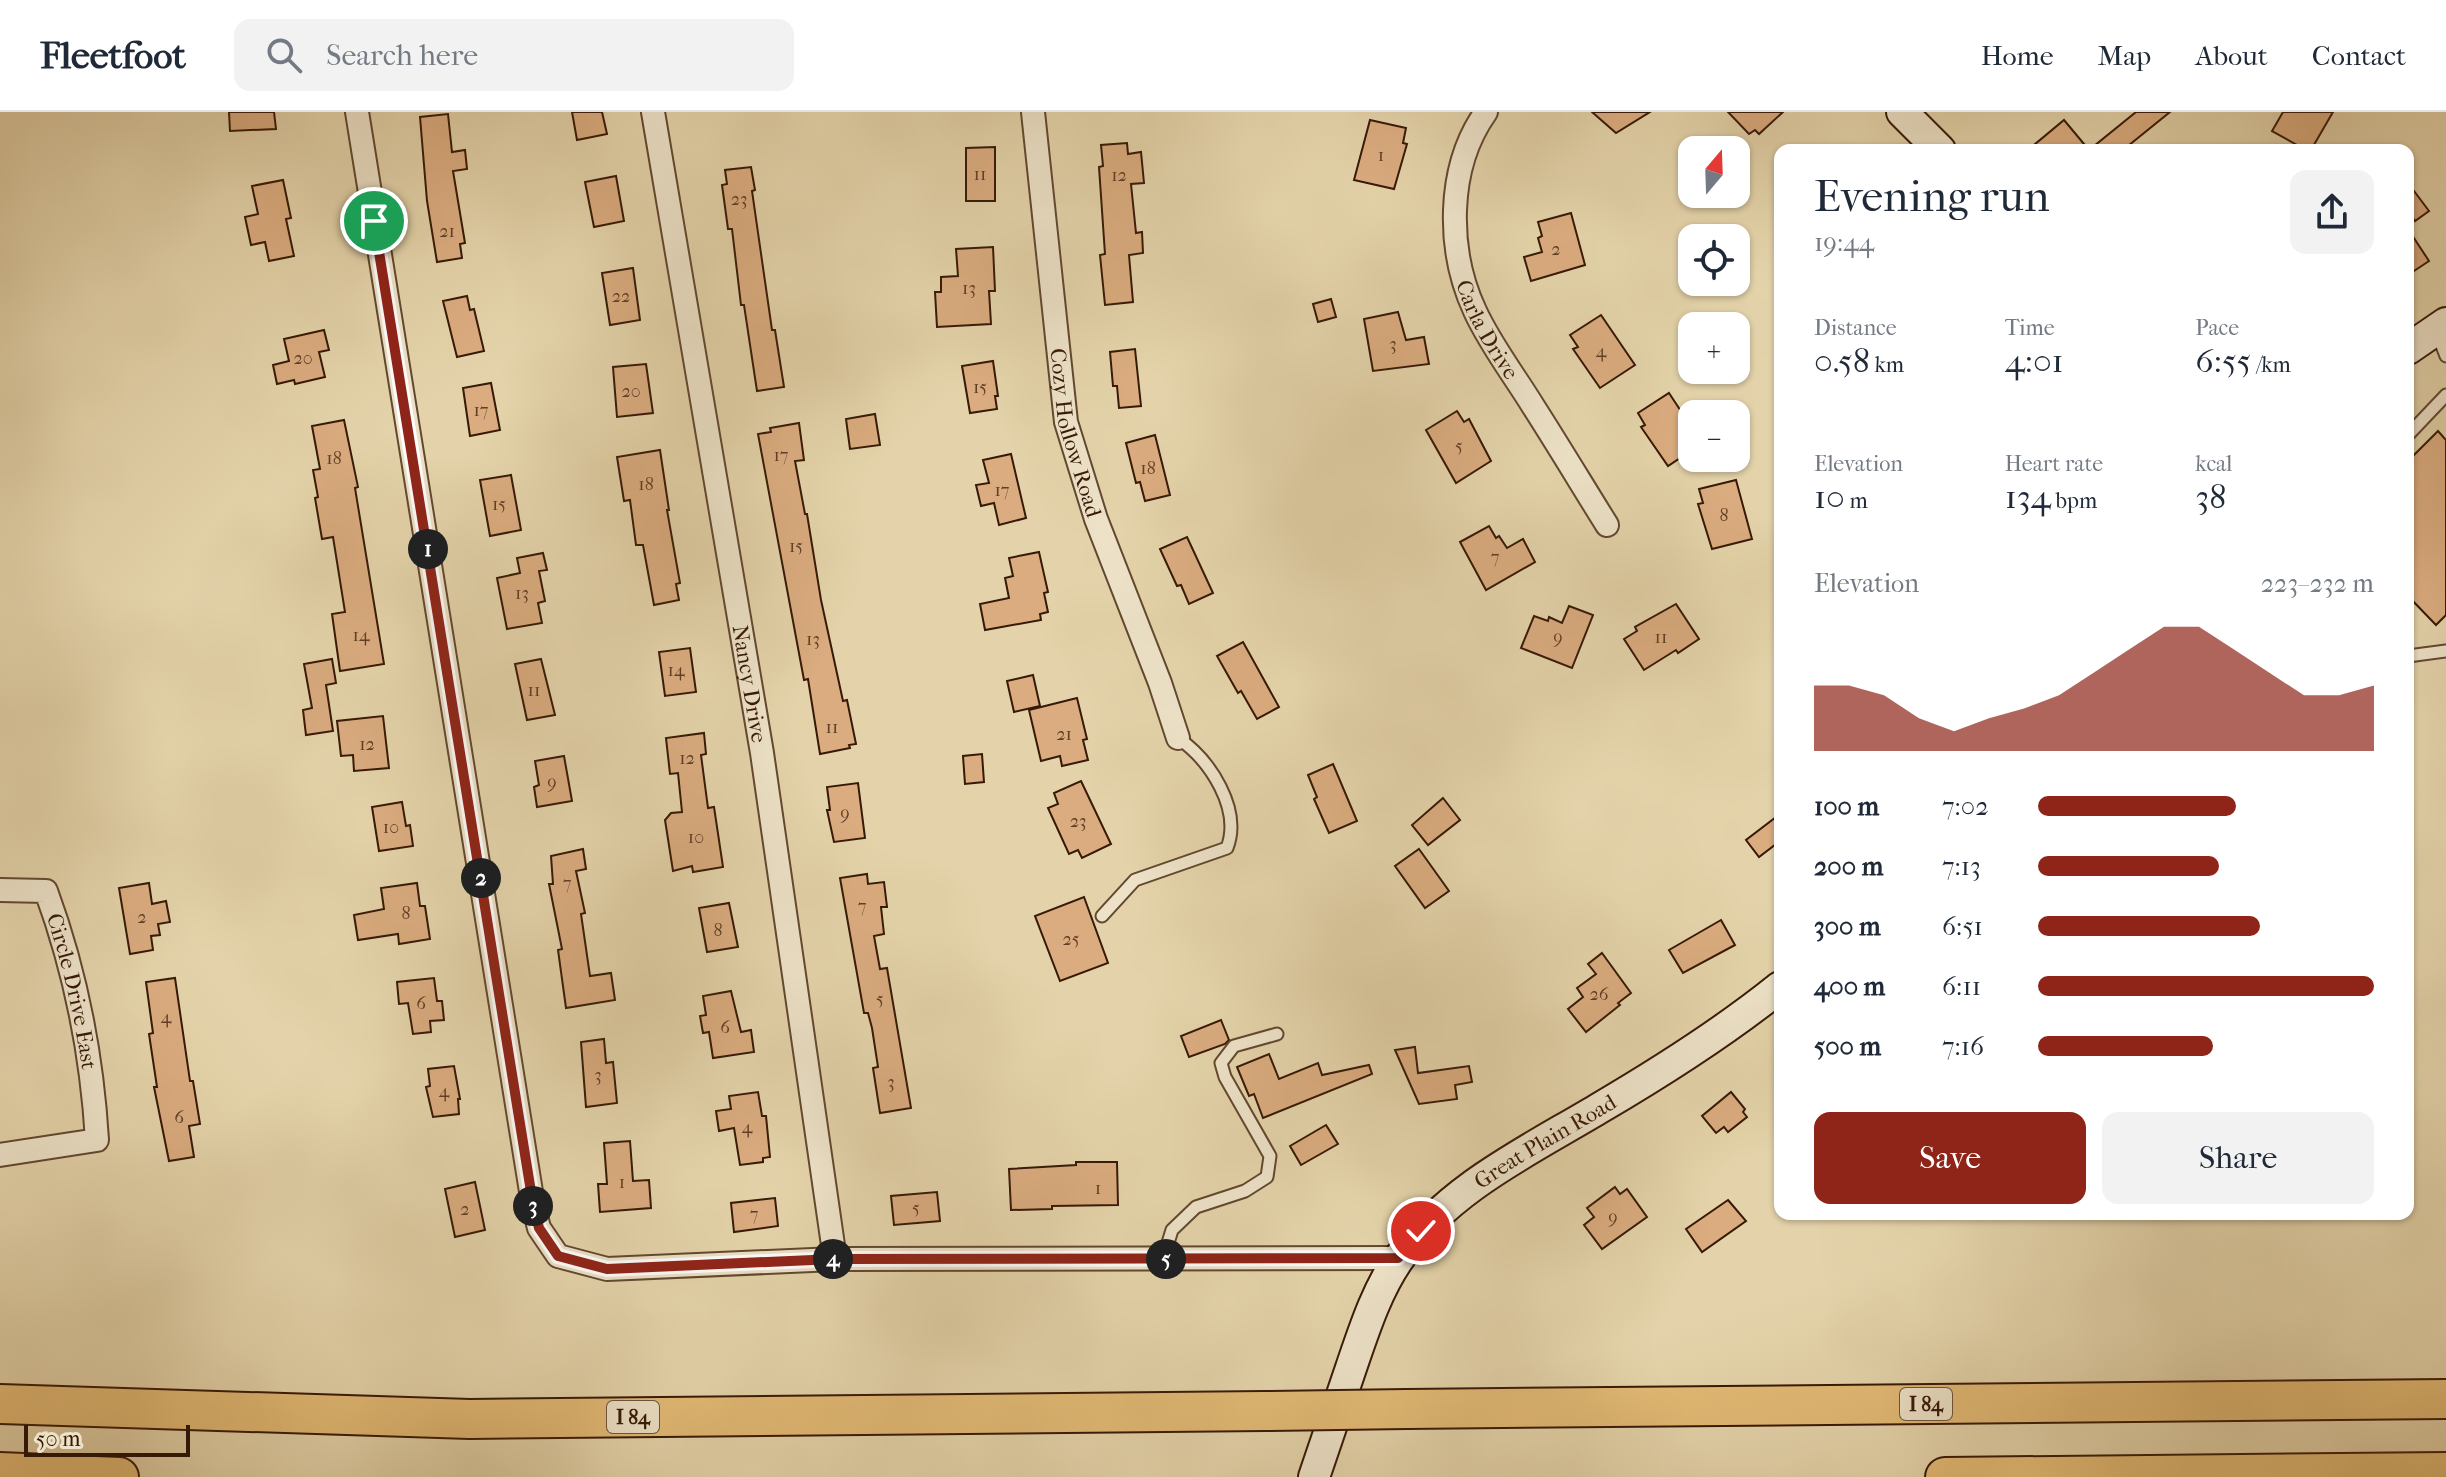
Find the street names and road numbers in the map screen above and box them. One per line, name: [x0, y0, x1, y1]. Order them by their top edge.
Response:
street label: Carla Drive: [1450, 277, 1524, 385]
street label: Cozy Hollow Road: [1044, 347, 1107, 521]
street label: Nancy Drive: [726, 623, 772, 745]
street label: Circle Drive East: [41, 910, 102, 1071]
street label: Great Plain Road: [1469, 1089, 1622, 1195]
road number: I 84: [1900, 1388, 1952, 1420]
road number: I 84: [607, 1401, 659, 1433]

